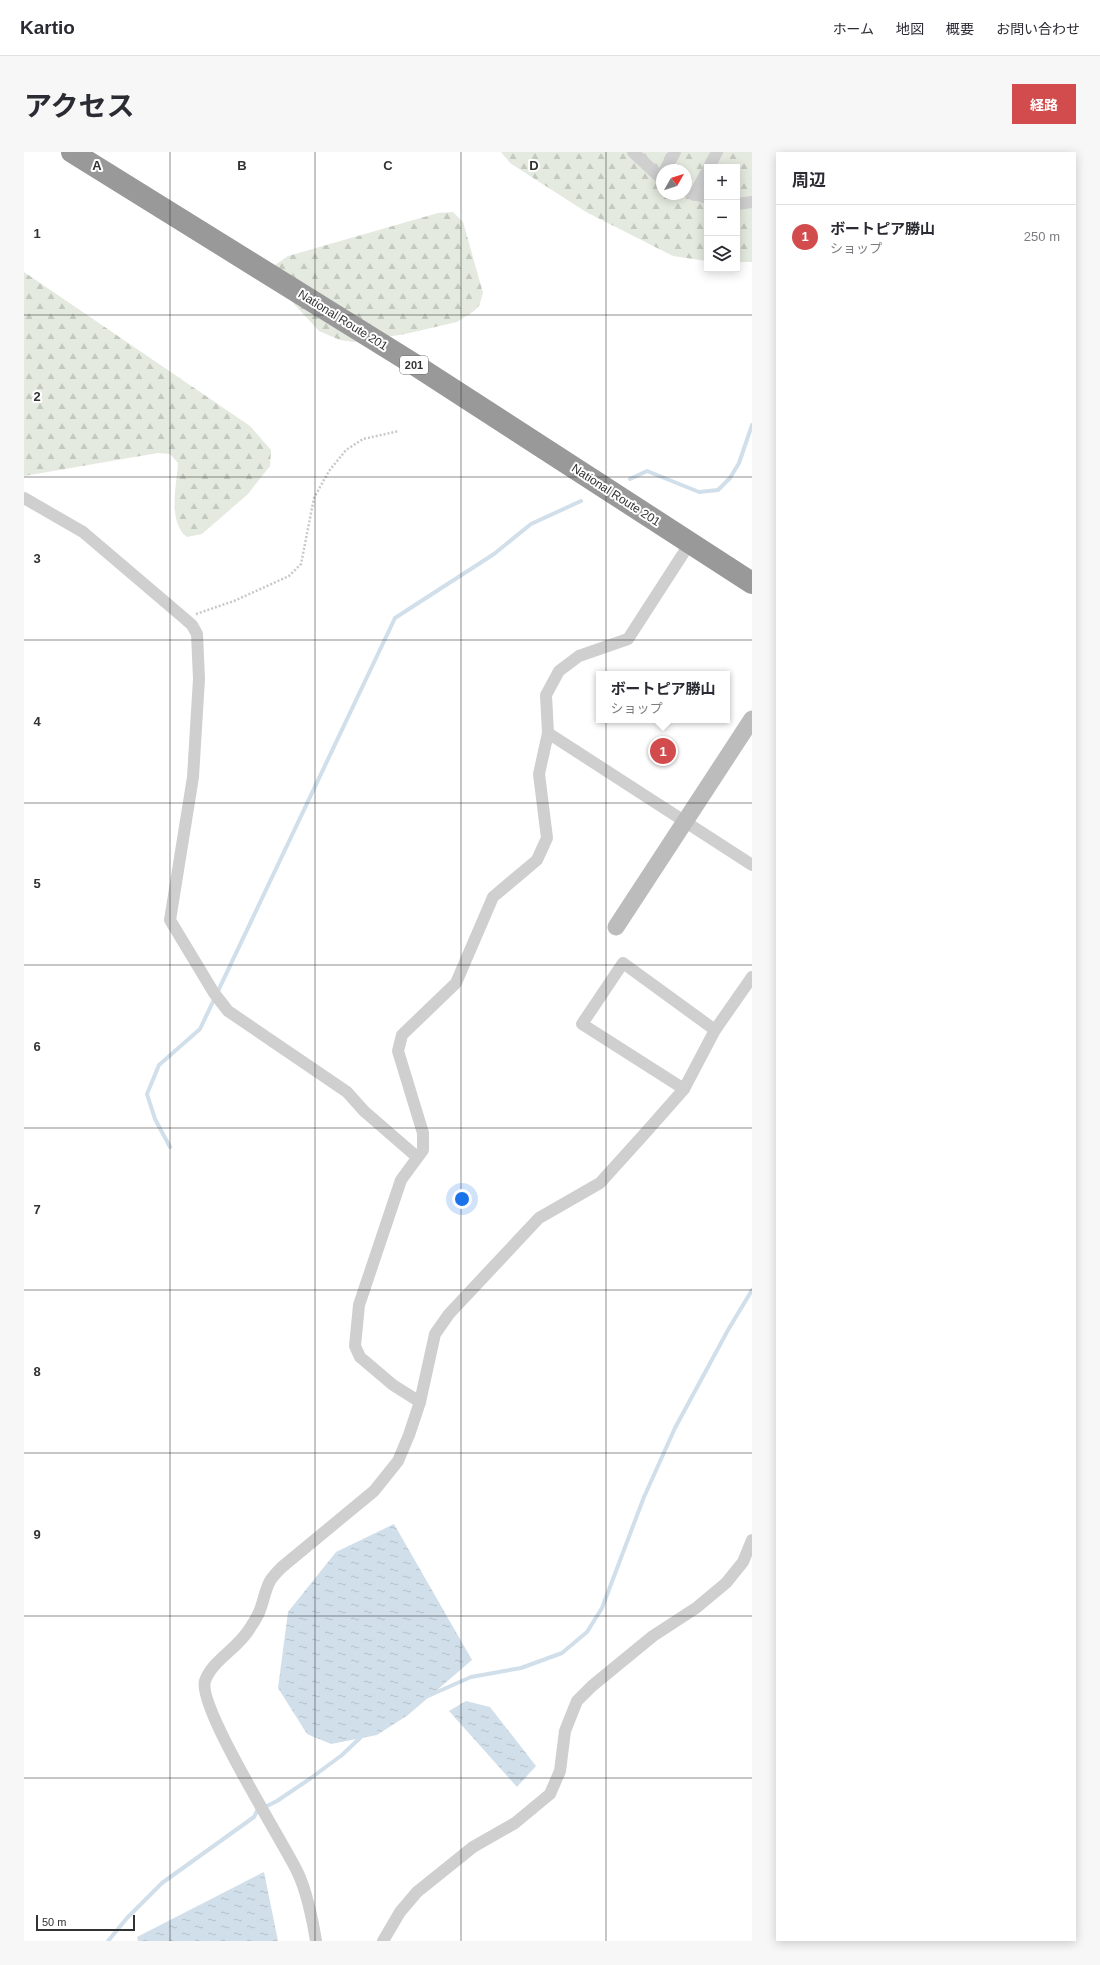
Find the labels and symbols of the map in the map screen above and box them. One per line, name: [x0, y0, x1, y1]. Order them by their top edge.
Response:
text: A: [92, 158, 102, 173]
text: B: [237, 158, 247, 173]
text: C: [383, 158, 393, 173]
text: D: [529, 158, 539, 173]
north arrow: [656, 164, 692, 200]
text: 1: [33, 226, 41, 241]
street label: National Route 201: [296, 287, 391, 353]
road number: 201: [400, 356, 428, 374]
text: 2: [33, 389, 41, 404]
street label: National Route 201: [569, 461, 663, 529]
text: 3: [33, 551, 41, 566]
text: 4: [33, 714, 41, 729]
pin: 1: [650, 736, 676, 766]
text: 5: [33, 876, 41, 891]
text: 6: [33, 1039, 41, 1054]
your location: [452, 1189, 472, 1209]
text: 7: [33, 1202, 41, 1217]
text: 8: [33, 1364, 41, 1379]
text: 9: [33, 1527, 41, 1542]
scale bar: [36, 1913, 135, 1932]

